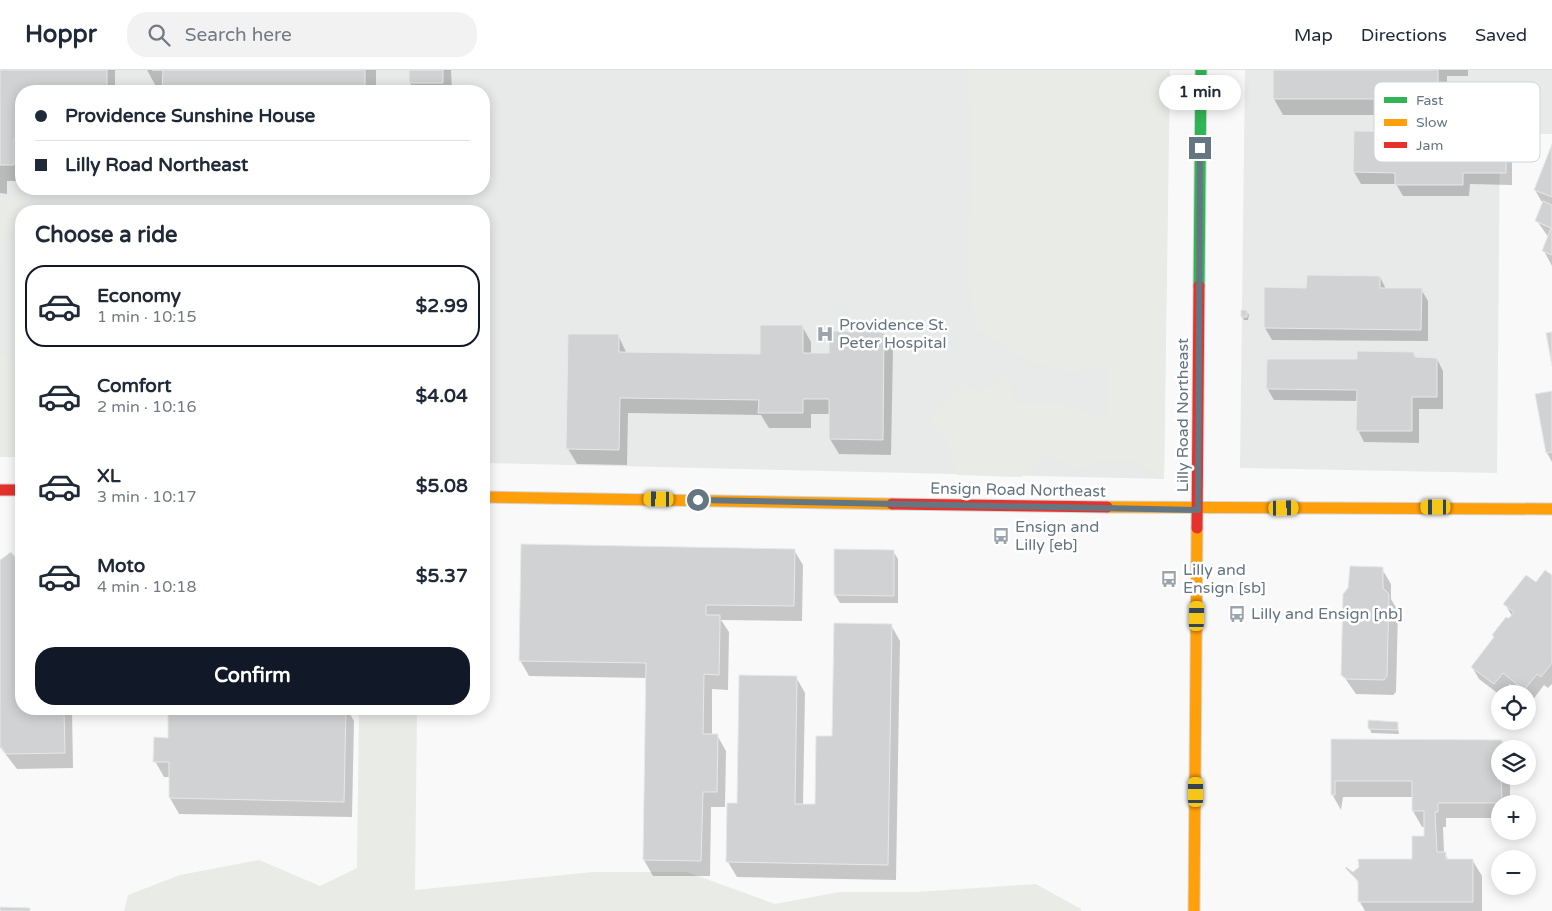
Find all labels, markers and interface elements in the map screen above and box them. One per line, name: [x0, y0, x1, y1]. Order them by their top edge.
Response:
search box: [127, 12, 477, 57]
text: Hoppr: [25, 20, 97, 49]
icon: search: [145, 21, 173, 49]
text: Search here: [185, 24, 292, 46]
text: Map: [1294, 24, 1333, 46]
text: Directions: [1361, 24, 1447, 46]
text: Saved: [1475, 24, 1527, 46]
callout: 1 min: [1159, 75, 1241, 110]
text: 1 min: [1179, 82, 1221, 102]
legend: [1374, 82, 1540, 162]
text: Fast: [1416, 92, 1444, 109]
text: Providence Sunshine House: [65, 105, 315, 127]
text: Slow: [1416, 114, 1448, 131]
route end: [1189, 137, 1211, 159]
text: Jam: [1416, 137, 1443, 154]
text: Lilly Road Northeast: [65, 154, 248, 176]
text: Choose a ride: [35, 222, 178, 248]
icon: car: [37, 284, 82, 329]
text: Economy: [97, 285, 181, 307]
text: $2.99: [416, 295, 468, 317]
text: 1 min · 10:15: [97, 307, 196, 327]
place label: Providence St. Peter Hospital: [839, 315, 948, 353]
hospital icon: Providence St. Peter Hospital: [815, 324, 835, 344]
street label: Lilly Road Northeast: [1173, 338, 1193, 492]
icon: car: [37, 374, 82, 419]
text: Comfort: [97, 375, 171, 397]
text: $4.04: [416, 385, 468, 407]
text: 2 min · 10:16: [97, 397, 196, 417]
icon: car: [37, 464, 82, 509]
text: XL: [97, 465, 121, 487]
text: $5.08: [416, 475, 468, 497]
street label: Ensign Road Northeast: [930, 478, 1106, 502]
text: 3 min · 10:17: [97, 487, 196, 507]
route start: [687, 489, 709, 511]
car: [643, 491, 674, 507]
car: [1268, 500, 1299, 516]
car: [1421, 500, 1451, 515]
place label: Ensign and Lilly [eb]: [1015, 517, 1099, 555]
bus stop icon: Ensign and Lilly [eb]: [991, 526, 1011, 546]
icon: car: [37, 554, 82, 599]
text: Moto: [97, 555, 145, 577]
place label: Lilly and Ensign [sb]: [1183, 560, 1266, 598]
text: $5.37: [416, 565, 468, 587]
bus stop icon: Lilly and Ensign [sb]: [1159, 569, 1179, 589]
text: 4 min · 10:18: [97, 577, 196, 597]
car: [1189, 601, 1204, 631]
bus stop icon: Lilly and Ensign [nb]: [1227, 604, 1247, 624]
place label: Lilly and Ensign [nb]: [1251, 604, 1403, 624]
button: Confirm: [35, 647, 470, 705]
map controls: [1491, 685, 1536, 895]
button: locate: [1491, 685, 1536, 730]
button: layers: [1491, 740, 1536, 785]
car: [1188, 777, 1203, 807]
button: +: [1491, 795, 1536, 840]
button: −: [1491, 850, 1536, 895]

